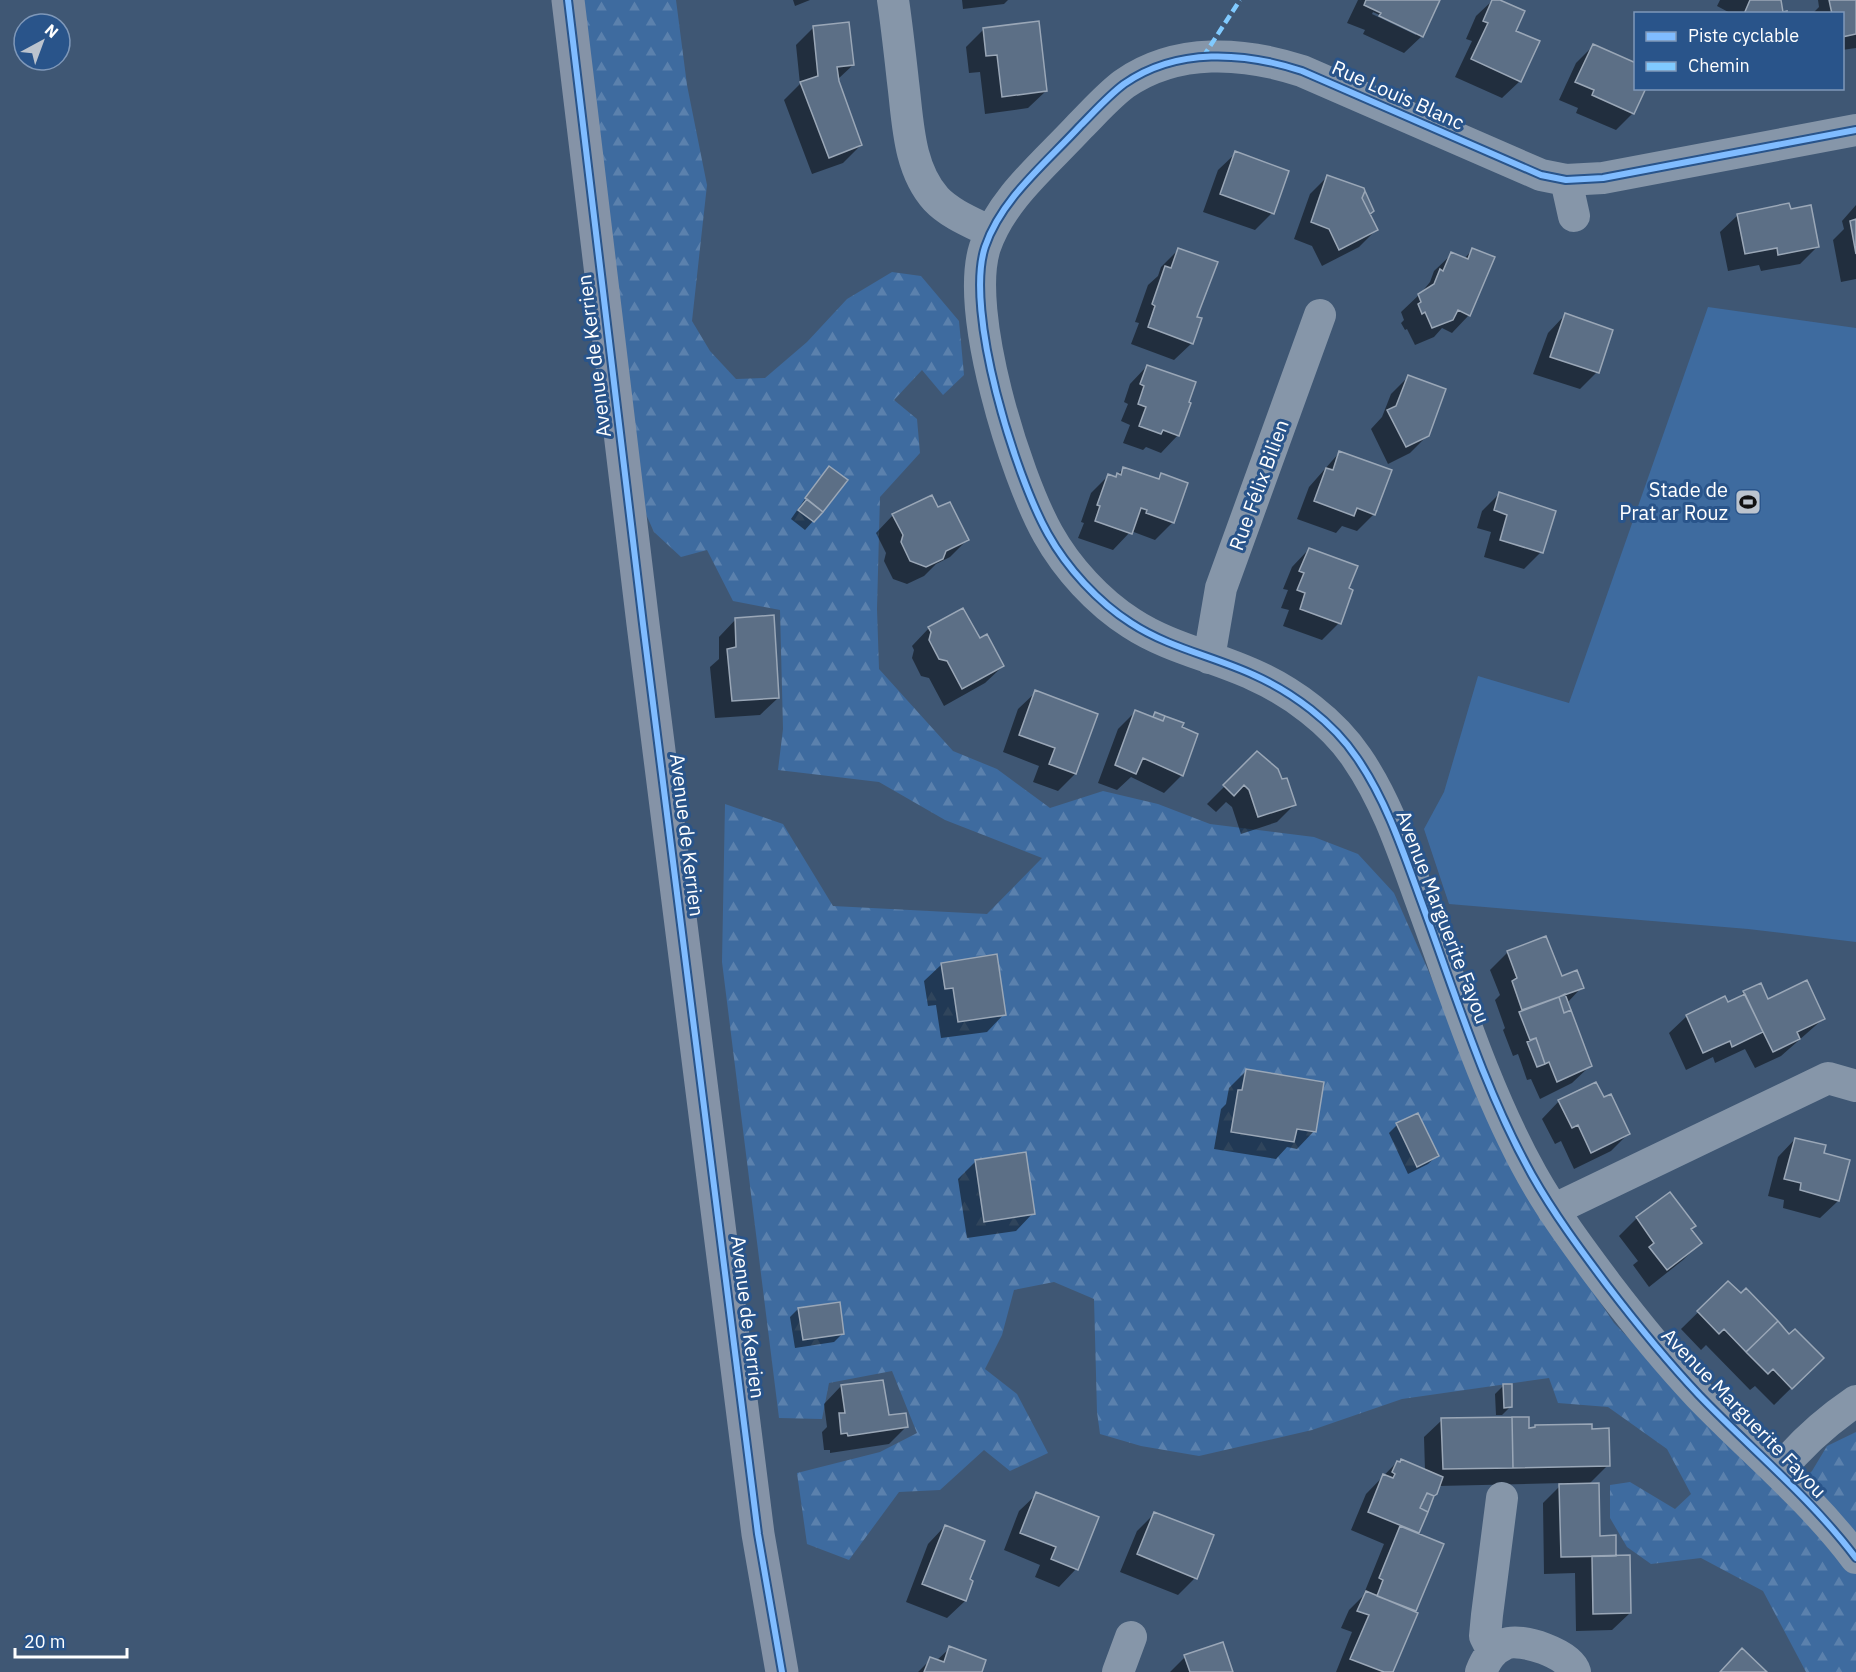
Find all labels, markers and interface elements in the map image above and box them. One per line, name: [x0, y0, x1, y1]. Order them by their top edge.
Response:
north arrow: [12, 12, 72, 72]
legend: [1634, 12, 1844, 90]
text: N: [41, 19, 63, 42]
text: Piste cyclable: [1688, 24, 1799, 47]
street label: Rue Louis Blanc: [1328, 53, 1469, 136]
text: Chemin: [1688, 54, 1750, 77]
street label: Avenue de Kerrien: [570, 273, 617, 439]
street label: Rue Félix Bilien: [1222, 416, 1295, 554]
place label: Stade de Prat ar Rouz: [1619, 476, 1728, 526]
sports icon: Stade de Prat ar Rouz: [1733, 487, 1763, 517]
street label: Avenue de Kerrien: [664, 752, 711, 918]
street label: Avenue Marguerite Fayou: [1390, 806, 1497, 1027]
street label: Avenue de Kerrien: [725, 1234, 772, 1400]
street label: Avenue Marguerite Fayou: [1656, 1322, 1833, 1503]
scale bar: [15, 1621, 128, 1659]
text: 20 m: [24, 1630, 66, 1653]

